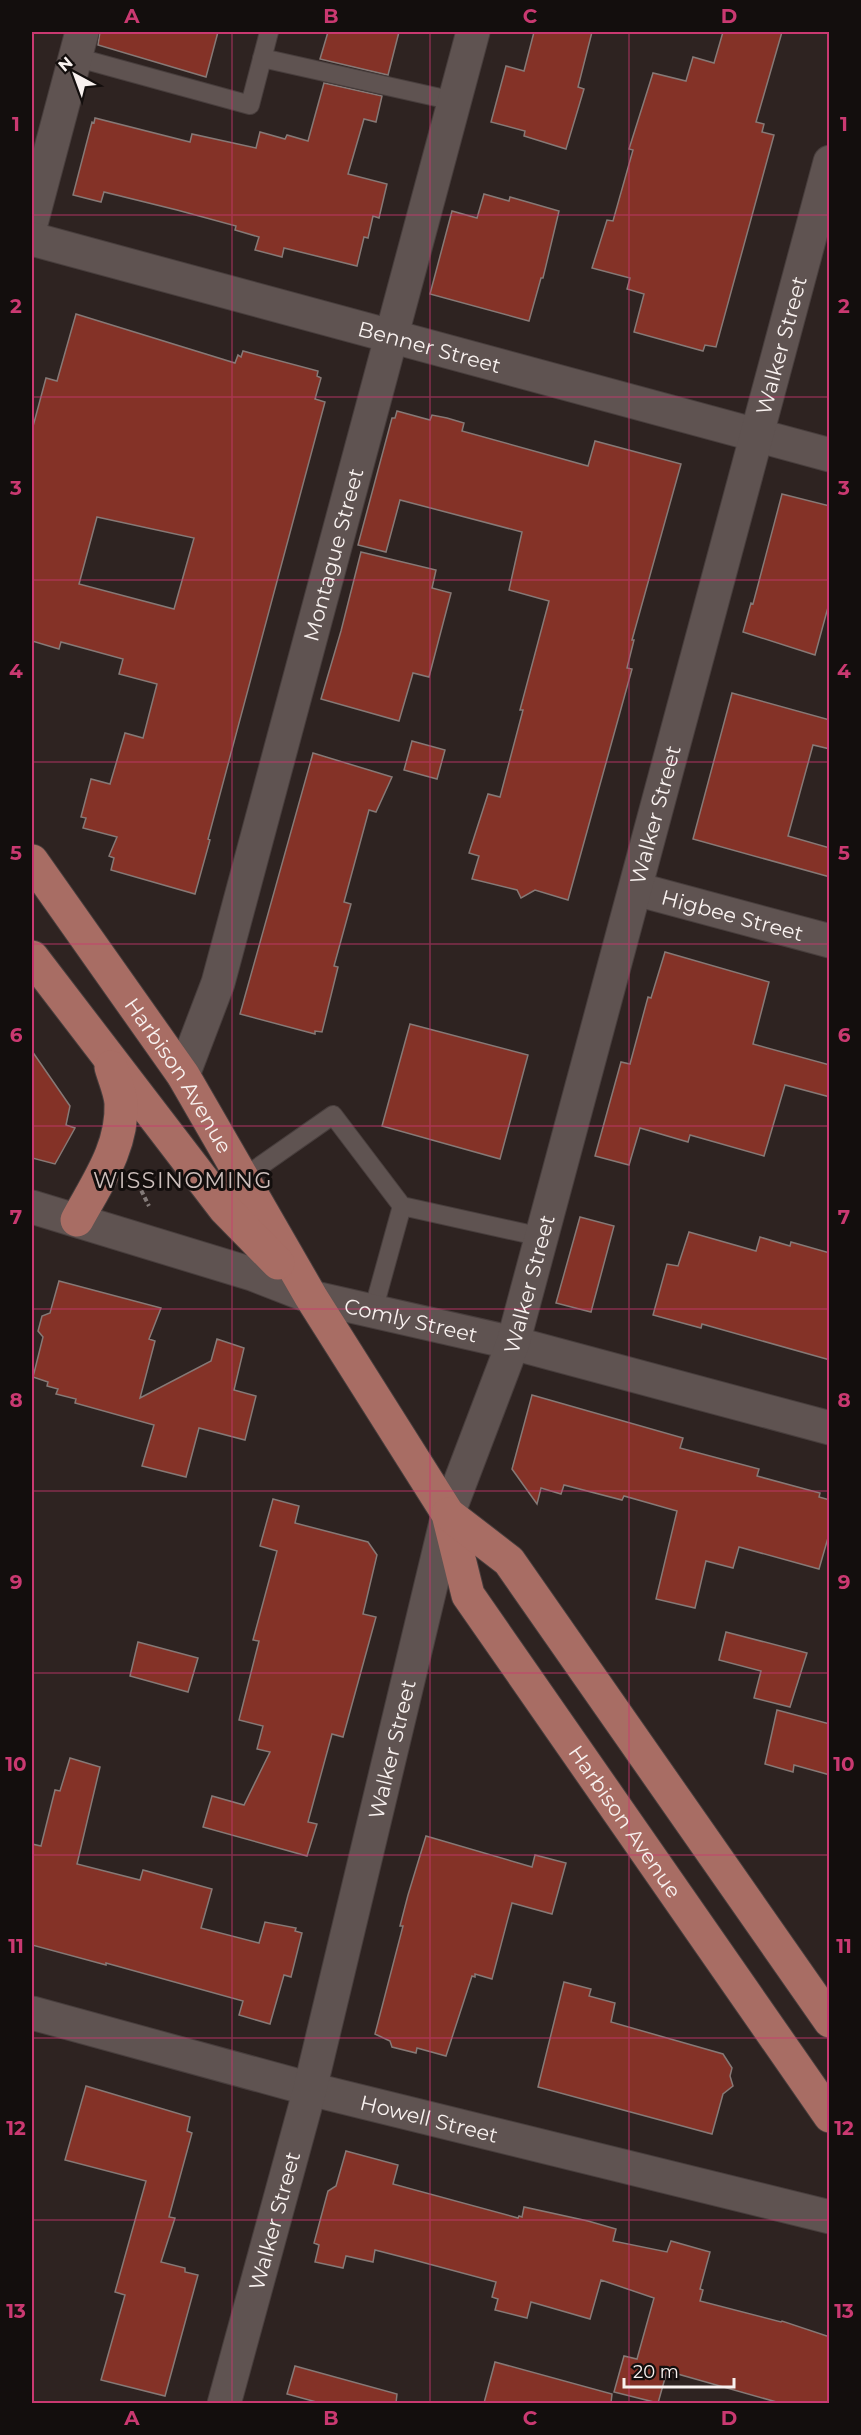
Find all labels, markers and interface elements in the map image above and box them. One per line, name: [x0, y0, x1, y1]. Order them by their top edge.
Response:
text: A: [123, 4, 140, 28]
text: B: [323, 4, 339, 28]
text: C: [523, 4, 538, 28]
text: D: [721, 4, 737, 28]
north arrow: [45, 45, 105, 105]
text: N: [54, 53, 77, 75]
text: 1: [12, 112, 20, 136]
text: 1: [840, 112, 848, 136]
street label: Walker Street: [750, 273, 811, 417]
text: 2: [10, 294, 22, 318]
text: 2: [838, 294, 850, 318]
street label: Benner Street: [355, 315, 504, 378]
street label: Montague Street: [298, 465, 368, 644]
text: 3: [9, 476, 22, 500]
text: 3: [837, 476, 850, 500]
text: 4: [9, 659, 23, 683]
text: 4: [837, 659, 851, 683]
street label: Walker Street: [624, 742, 685, 887]
text: 5: [10, 841, 22, 865]
text: 5: [838, 841, 850, 865]
street label: Higbee Street: [659, 884, 806, 946]
street label: Harbison Avenue: [120, 993, 238, 1158]
text: 6: [10, 1023, 23, 1047]
text: 6: [838, 1023, 851, 1047]
district label: WISSINOMING: [93, 1167, 273, 1194]
text: 7: [10, 1205, 22, 1229]
text: 7: [838, 1205, 850, 1229]
street label: Walker Street: [498, 1212, 559, 1356]
street label: Comly Street: [342, 1293, 480, 1347]
text: 8: [9, 1388, 23, 1412]
text: 8: [837, 1388, 851, 1412]
text: 9: [10, 1570, 22, 1594]
text: 9: [838, 1570, 850, 1594]
street label: Walker Street: [363, 1677, 420, 1821]
street label: Harbison Avenue: [564, 1740, 687, 1903]
text: 10: [5, 1752, 27, 1776]
text: 10: [833, 1752, 855, 1776]
text: 11: [8, 1934, 24, 1958]
text: 11: [836, 1934, 852, 1958]
street label: Howell Street: [358, 2089, 501, 2147]
text: 12: [6, 2116, 26, 2140]
text: 12: [834, 2116, 854, 2140]
street label: Walker Street: [243, 2149, 305, 2293]
text: 13: [6, 2299, 26, 2323]
text: 13: [834, 2299, 854, 2323]
scale bar: [624, 2351, 734, 2389]
text: 20 m: [633, 2361, 679, 2383]
text: A: [123, 2406, 140, 2430]
text: B: [323, 2406, 339, 2430]
text: C: [523, 2406, 538, 2430]
text: D: [721, 2406, 737, 2430]

